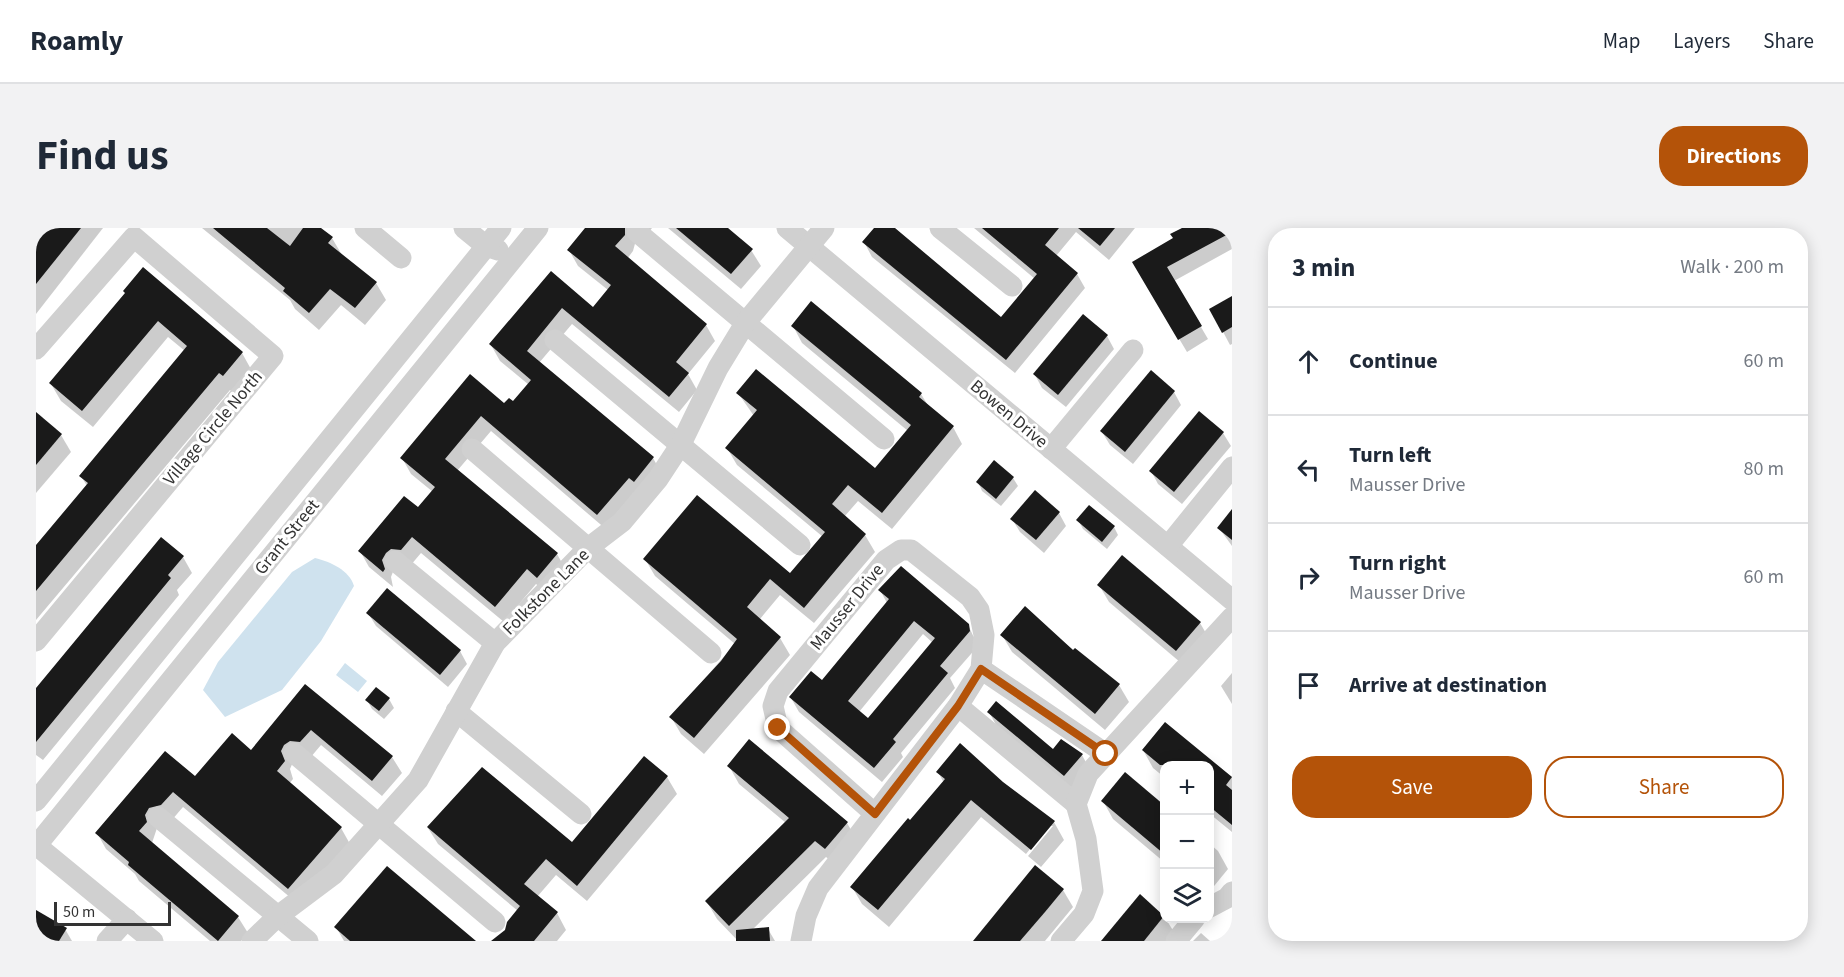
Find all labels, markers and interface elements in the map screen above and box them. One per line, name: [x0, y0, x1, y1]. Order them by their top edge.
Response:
text: Roamly: [30, 21, 123, 61]
text: Map: [1603, 26, 1640, 56]
text: Layers: [1673, 26, 1730, 56]
text: Share: [1763, 26, 1814, 56]
text: Find us: [36, 126, 169, 186]
button: Directions: [1659, 126, 1808, 186]
text: 3 min: [1292, 249, 1355, 286]
text: Walk · 200 m: [1680, 253, 1784, 281]
icon: ahead: [1292, 345, 1325, 378]
text: Continue: [1349, 345, 1438, 377]
text: 60 m: [1744, 347, 1784, 375]
street label: Village Circle North: [157, 365, 269, 491]
street label: Bowen Drive: [965, 374, 1053, 454]
text: Turn left: [1349, 439, 1431, 471]
icon: left: [1292, 453, 1325, 486]
text: 80 m: [1744, 455, 1784, 483]
text: Mausser Drive: [1349, 471, 1465, 499]
street label: Grant Street: [249, 494, 325, 580]
street label: Folkstone Lane: [497, 543, 595, 641]
text: Turn right: [1349, 547, 1446, 579]
street label: Mausser Drive: [804, 558, 890, 656]
icon: right: [1292, 561, 1325, 594]
text: 60 m: [1744, 563, 1784, 591]
text: Mausser Drive: [1349, 579, 1465, 607]
icon: arrive: [1292, 669, 1325, 702]
text: Arrive at destination: [1349, 669, 1547, 701]
route end: [764, 714, 790, 740]
route start: [1092, 740, 1118, 766]
button: Save: [1292, 756, 1532, 818]
button: Share: [1544, 756, 1784, 818]
map controls: [1160, 761, 1214, 923]
button: +: [1160, 761, 1214, 815]
button: −: [1160, 815, 1214, 869]
button: layers: [1160, 869, 1214, 923]
scale bar: [54, 899, 171, 926]
text: 50 m: [63, 901, 95, 923]

